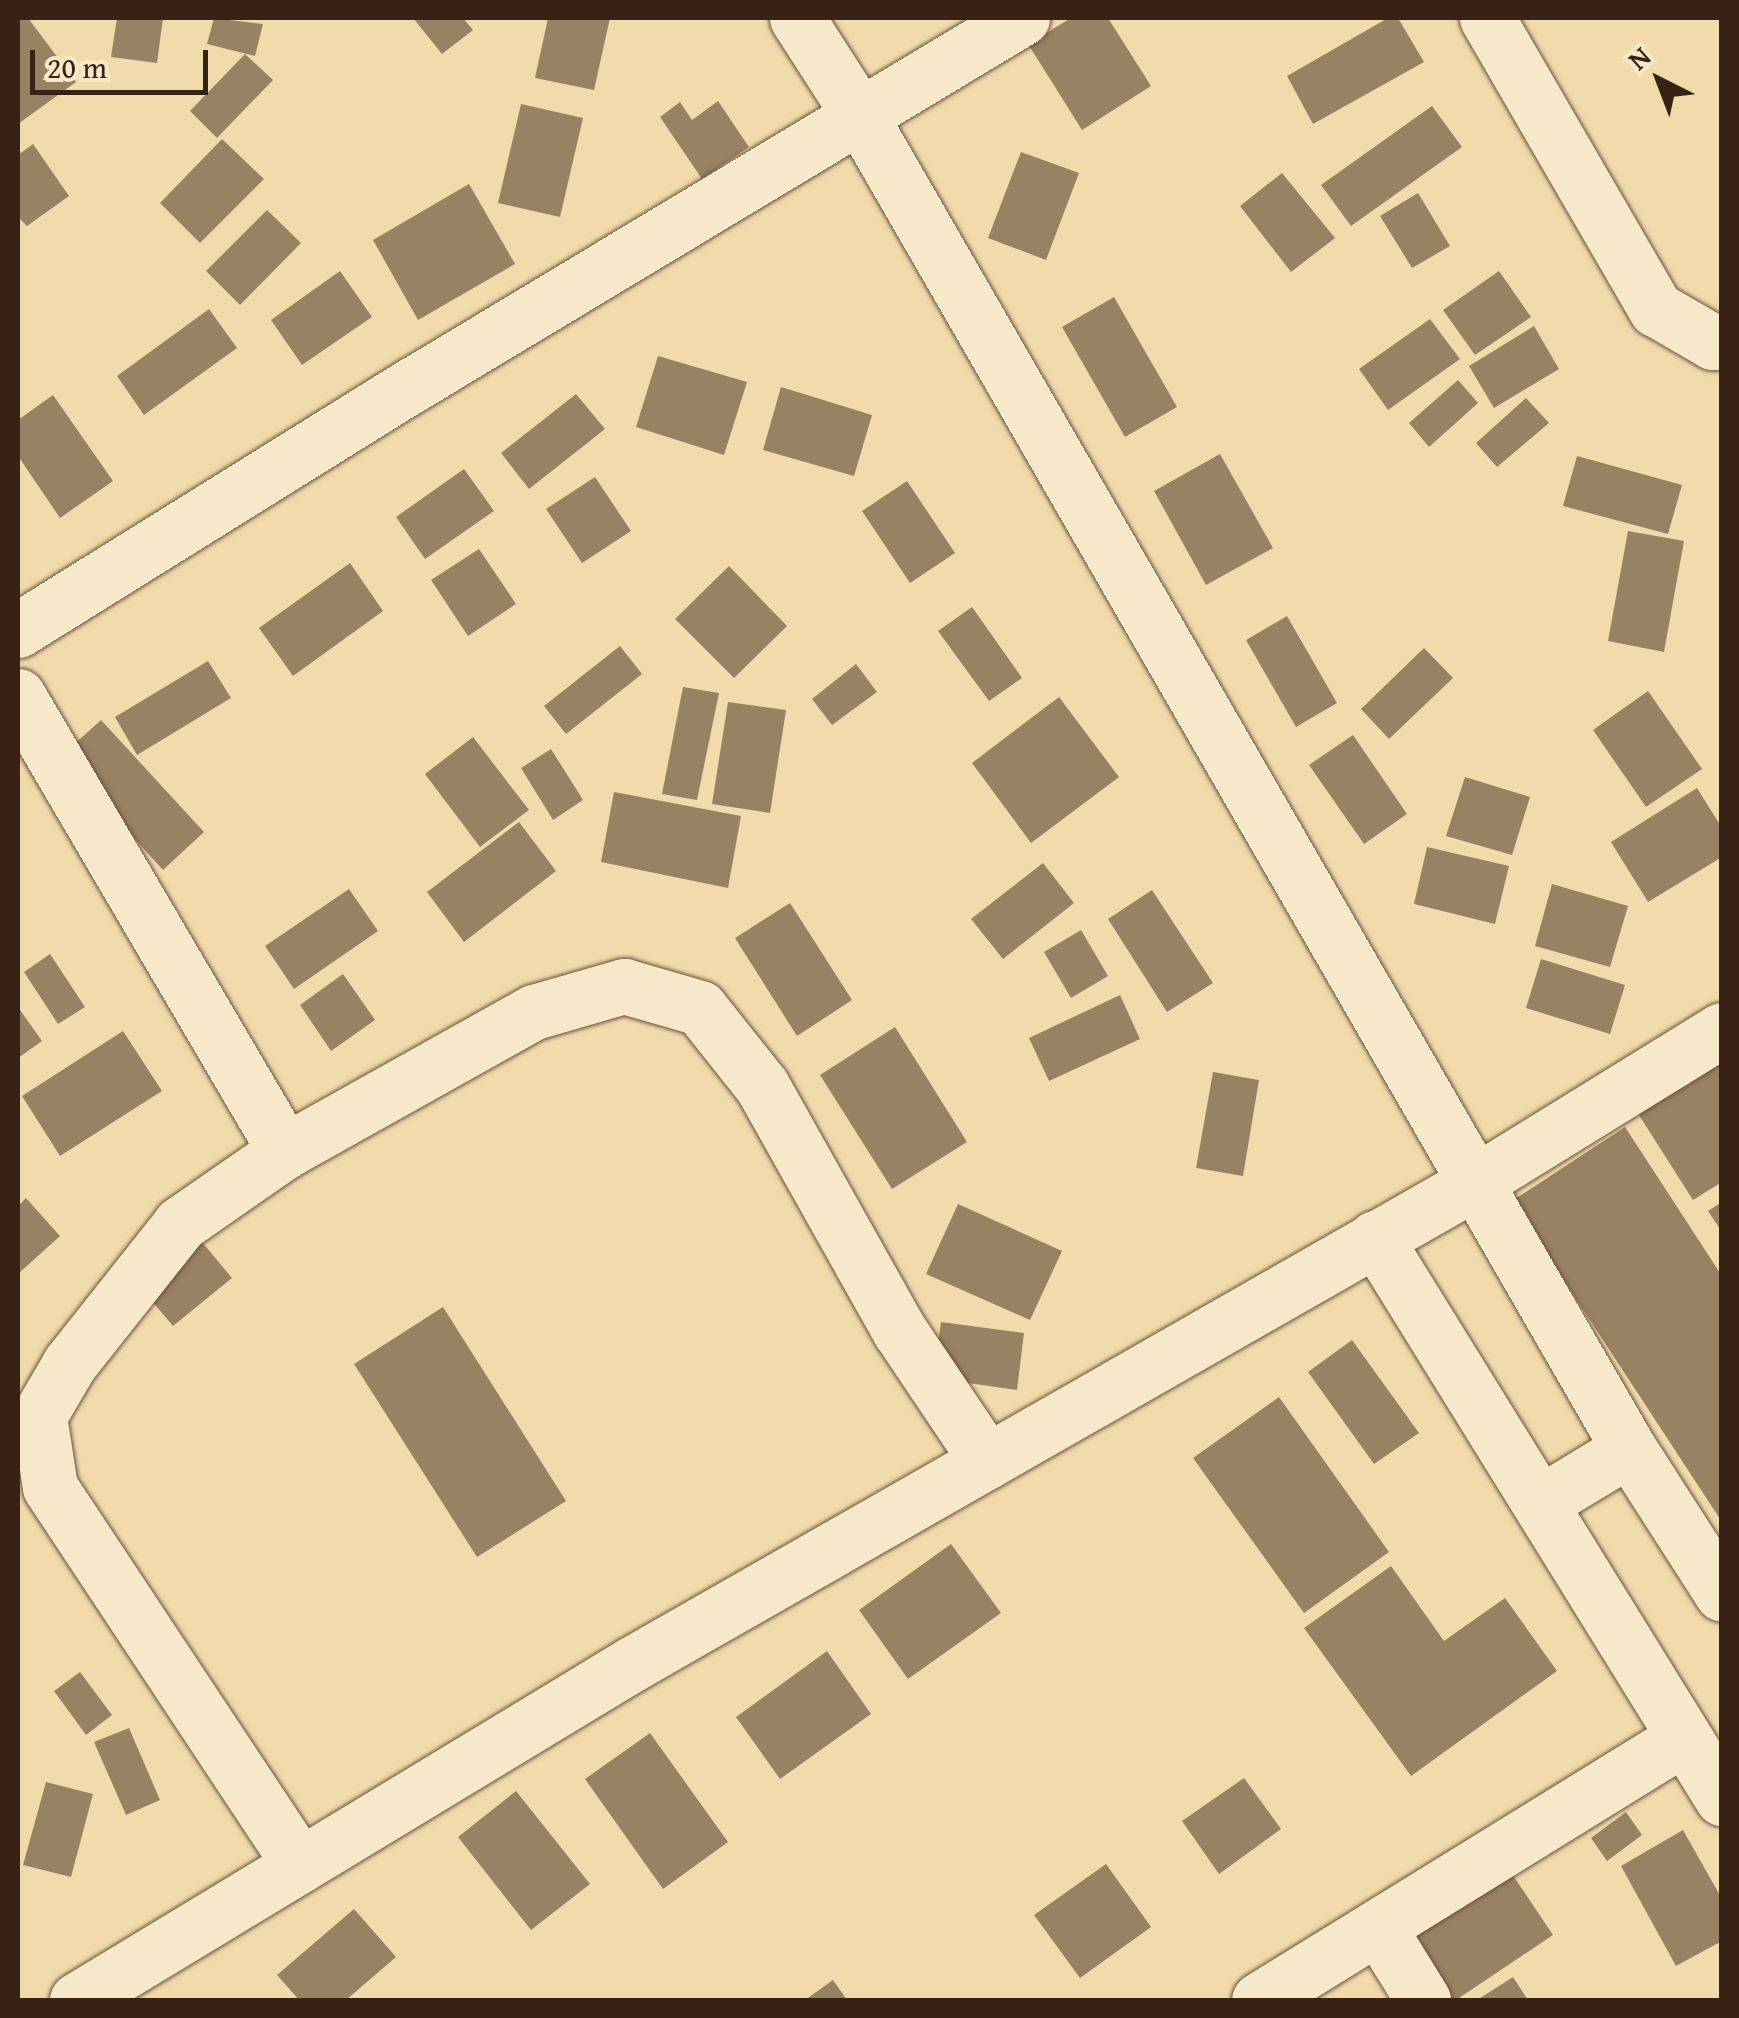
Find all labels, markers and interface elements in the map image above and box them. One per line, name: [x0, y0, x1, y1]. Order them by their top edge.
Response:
scale bar: [35, 30, 212, 92]
north arrow: [1609, 30, 1709, 130]
text: N: [1618, 36, 1659, 79]
text: 20 m: [47, 45, 107, 89]

